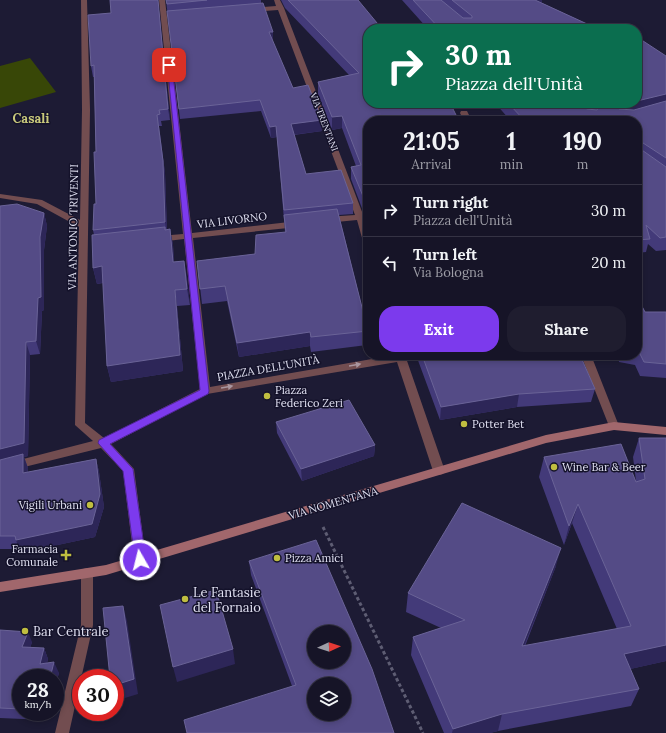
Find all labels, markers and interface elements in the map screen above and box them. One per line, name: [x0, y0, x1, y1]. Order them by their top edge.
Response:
text: 30 m: [445, 37, 512, 73]
icon: right: [379, 40, 431, 92]
pin: [152, 48, 186, 82]
icon: arrive: [158, 54, 180, 76]
text: Piazza dell'Unità: [445, 72, 583, 95]
street label: VIA TRENTANI: [308, 90, 341, 153]
district label: Casali: [12, 110, 50, 127]
text: 21:05: [403, 126, 460, 157]
text: 1: [507, 126, 516, 157]
text: 190: [563, 126, 602, 157]
text: Arrival: [412, 156, 451, 173]
text: min: [500, 156, 523, 173]
text: m: [577, 156, 588, 173]
street label: VIA ANTONIO TRIVENTI: [65, 164, 81, 291]
text: Turn right: [413, 193, 489, 212]
icon: right: [379, 200, 401, 222]
text: 30 m: [591, 201, 626, 220]
street label: VIA LIVORNO: [195, 209, 268, 231]
text: Piazza dell'Unità: [413, 212, 512, 229]
text: Turn left: [413, 245, 477, 264]
icon: left: [379, 252, 401, 274]
text: 20 m: [591, 253, 626, 272]
text: Via Bologna: [413, 264, 484, 281]
button: Exit: [379, 306, 499, 352]
button: Share: [507, 306, 626, 352]
street label: PIAZZA DELL'UNITÀ: [216, 352, 321, 384]
one-way arrow: [349, 362, 362, 368]
place label: Piazza Federico Zeri: [275, 383, 343, 410]
one-way arrow: [221, 384, 233, 390]
marker: Piazza Federico Zeri: [262, 391, 272, 401]
place label: Potter Bet: [472, 417, 525, 431]
marker: Potter Bet: [459, 419, 469, 429]
place label: Wine Bar & Beer: [562, 460, 646, 474]
marker: Wine Bar & Beer: [549, 462, 559, 472]
street label: VIA NOMENTANA: [286, 483, 380, 523]
place label: Vigili Urbani: [18, 498, 82, 512]
marker: Vigili Urbani: [85, 500, 95, 510]
position arrow: [119, 539, 161, 581]
place label: Farmacia Comunale: [6, 542, 58, 569]
marker: Farmacia Comunale: [61, 550, 71, 560]
place label: Pizza Amici: [285, 551, 343, 565]
marker: Pizza Amici: [272, 553, 282, 563]
place label: Le Fantasie del Fornaio: [193, 584, 261, 616]
marker: Le Fantasie del Fornaio: [180, 594, 190, 604]
place label: Bar Centrale: [33, 623, 109, 640]
north arrow: [307, 625, 351, 669]
map controls: [307, 625, 351, 721]
marker: Bar Centrale: [20, 626, 30, 636]
speed limit sign: 30: [72, 669, 124, 721]
text: 28: [27, 677, 49, 702]
button: layers: [307, 677, 351, 721]
text: km/h: [24, 698, 52, 711]

